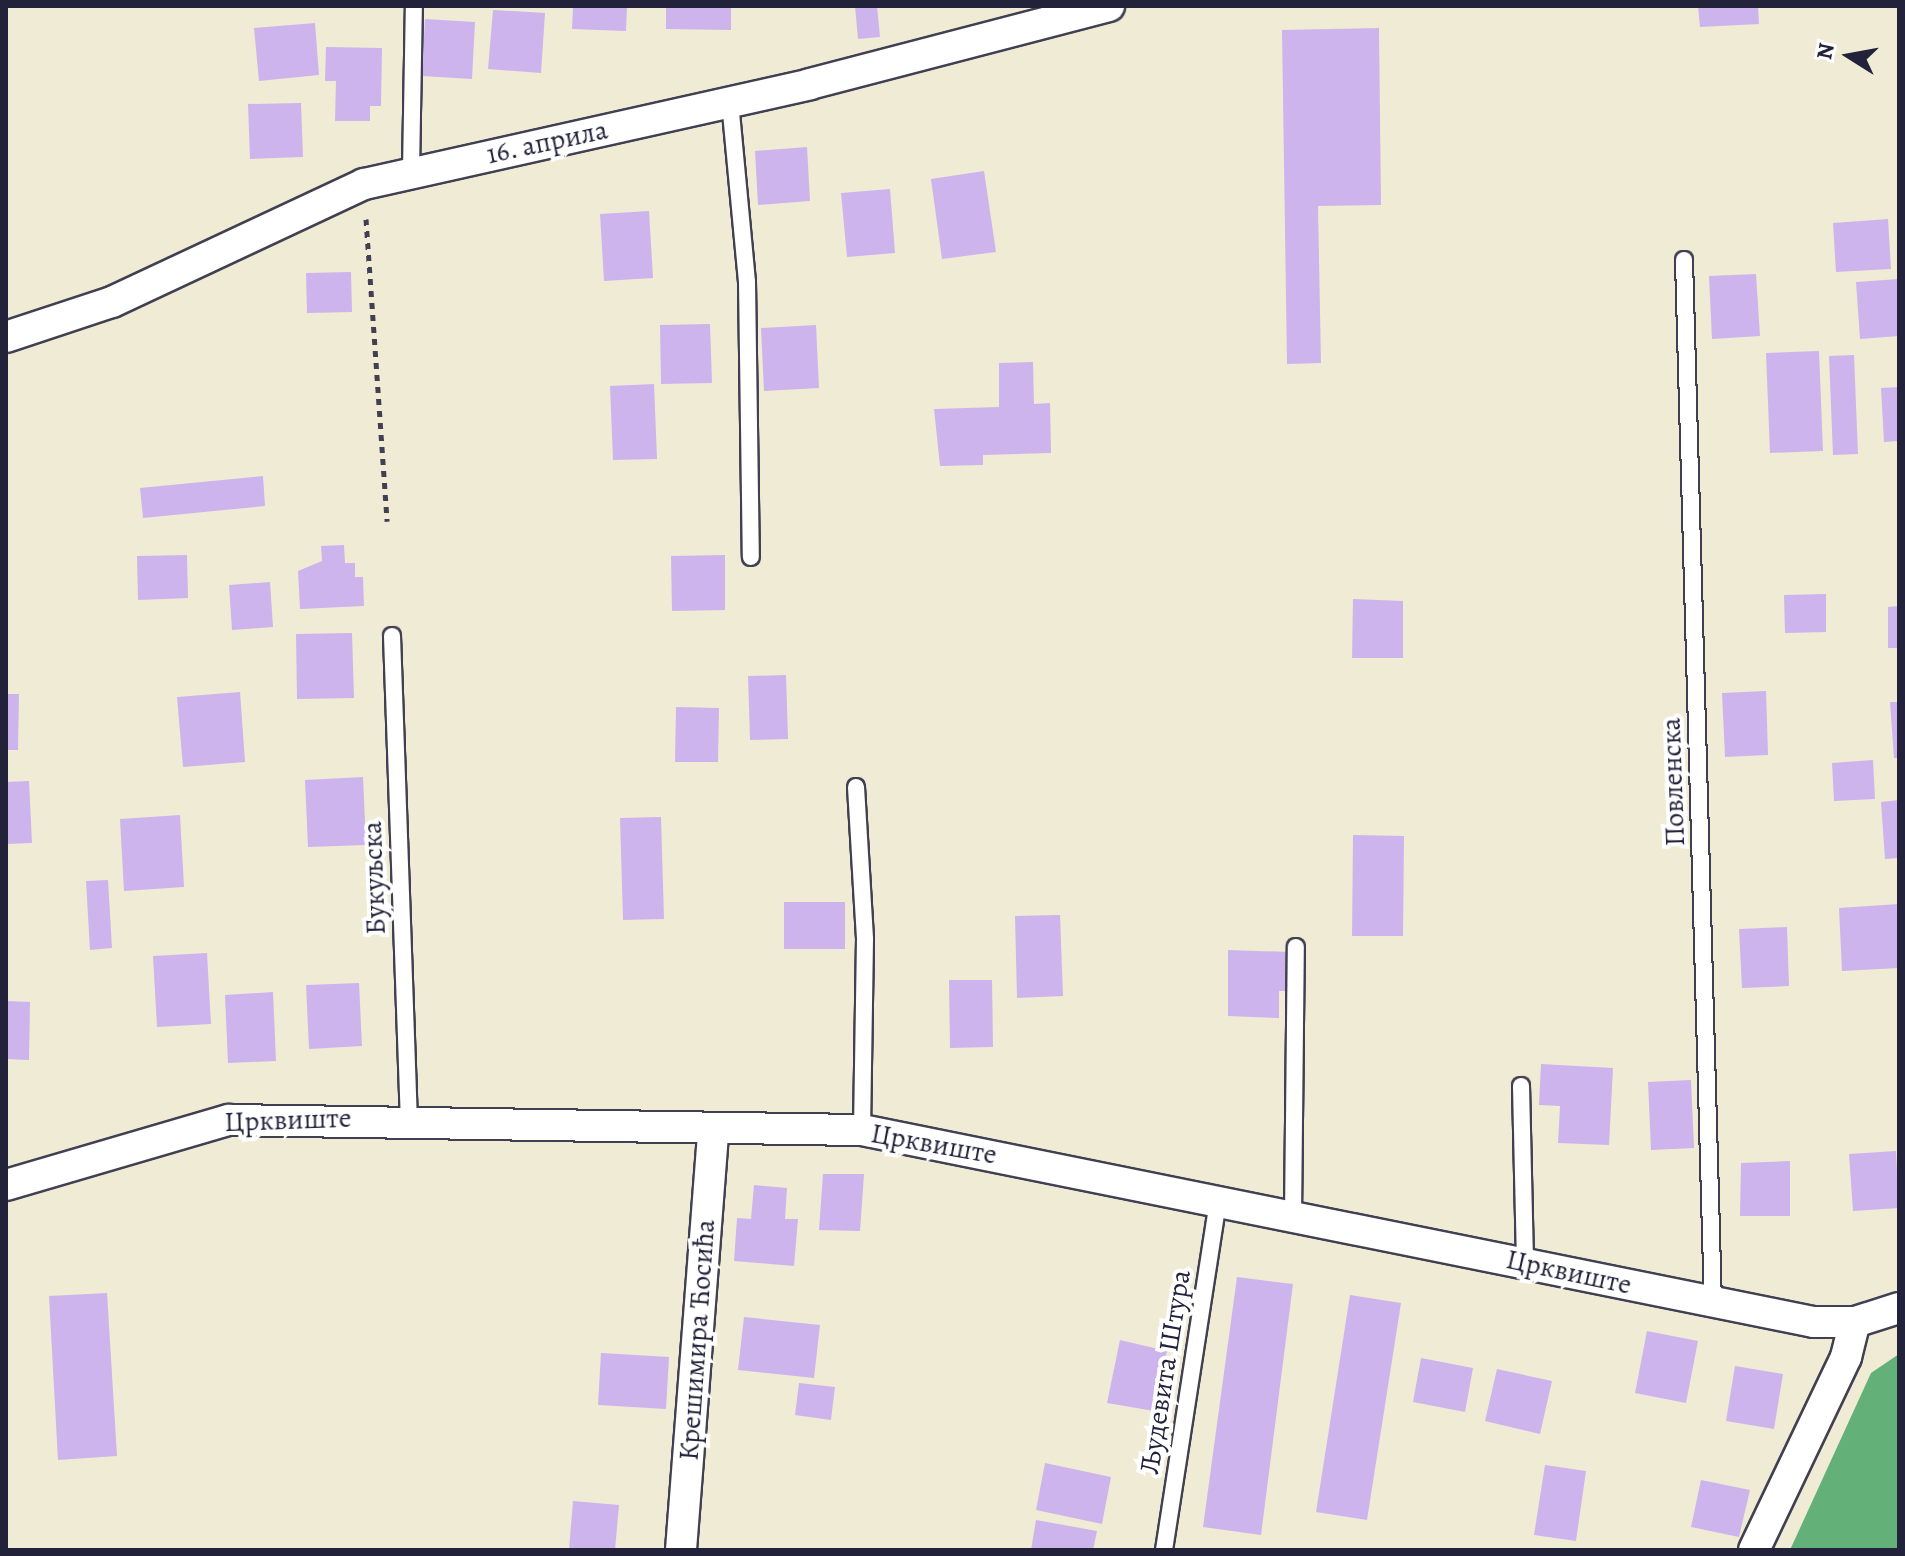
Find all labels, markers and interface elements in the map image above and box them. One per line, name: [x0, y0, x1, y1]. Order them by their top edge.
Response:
north arrow: [1809, 16, 1889, 96]
text: N: [1809, 41, 1842, 62]
street label: 16. априла: [483, 113, 611, 171]
street label: Повленска: [1654, 717, 1692, 847]
street label: Букуљска: [355, 821, 393, 935]
street label: Црквиште: [224, 1101, 352, 1139]
street label: Црквиште: [869, 1116, 999, 1172]
street label: Крешимира Ћосића: [672, 1218, 722, 1462]
street label: Црквиште: [1503, 1242, 1635, 1302]
street label: Људевита Штура: [1132, 1268, 1198, 1476]

